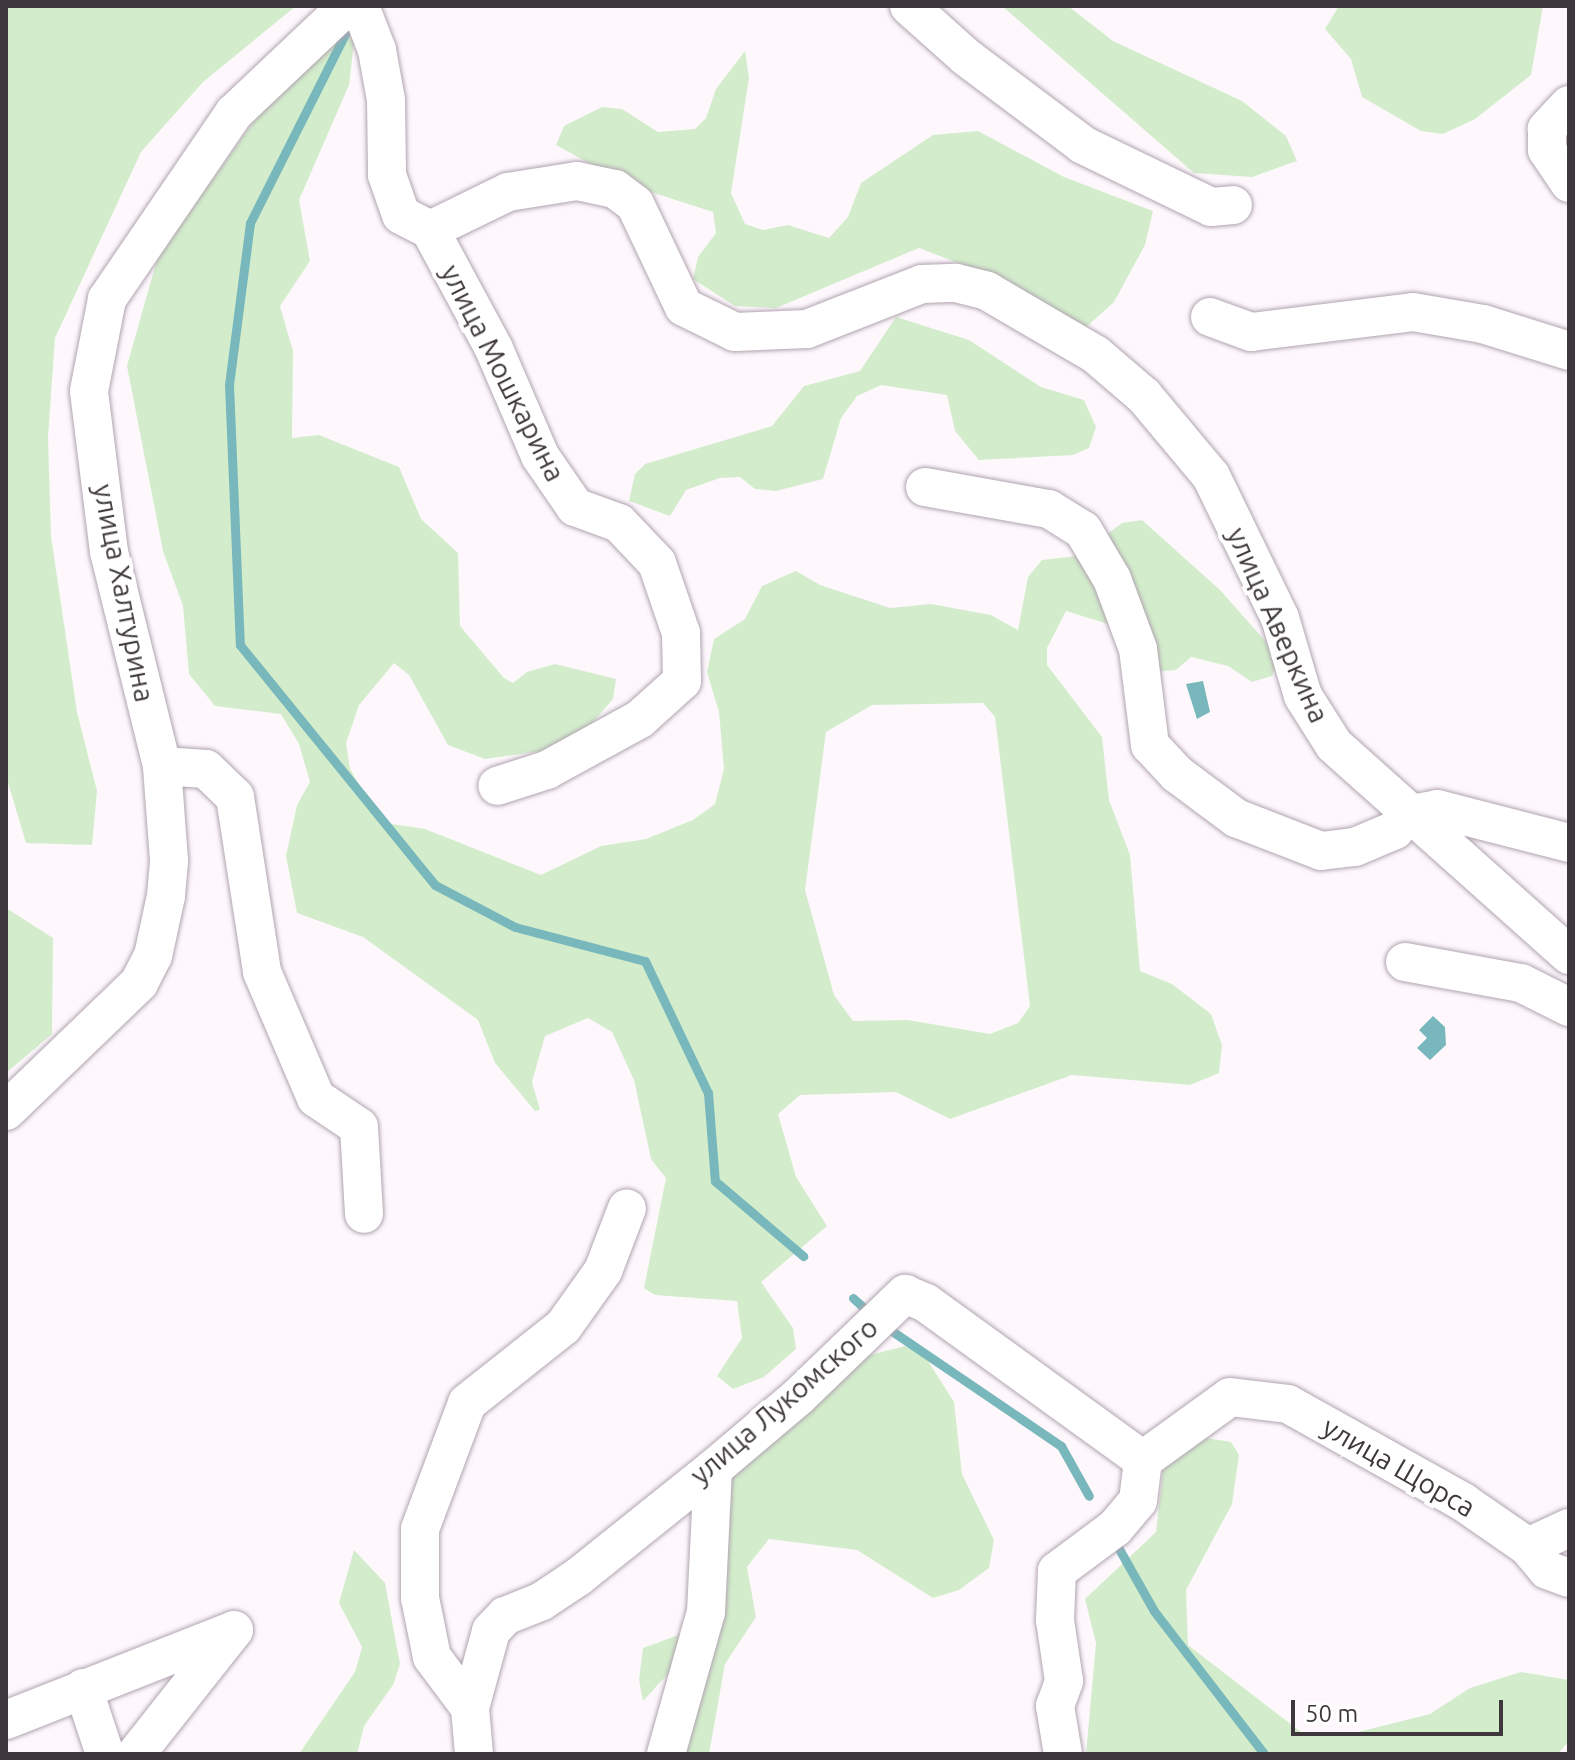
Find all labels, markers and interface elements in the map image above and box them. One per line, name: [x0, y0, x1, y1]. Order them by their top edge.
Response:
street label: улица Мошкарина: [434, 259, 572, 487]
street label: улица Халтурина: [86, 481, 162, 705]
street label: улица Аверкина: [1220, 522, 1336, 728]
street label: улица Лукомского: [683, 1310, 885, 1492]
street label: улица Щорса: [1317, 1410, 1481, 1524]
scale bar: [1295, 1684, 1507, 1734]
text: 50 m: [1305, 1700, 1358, 1727]

